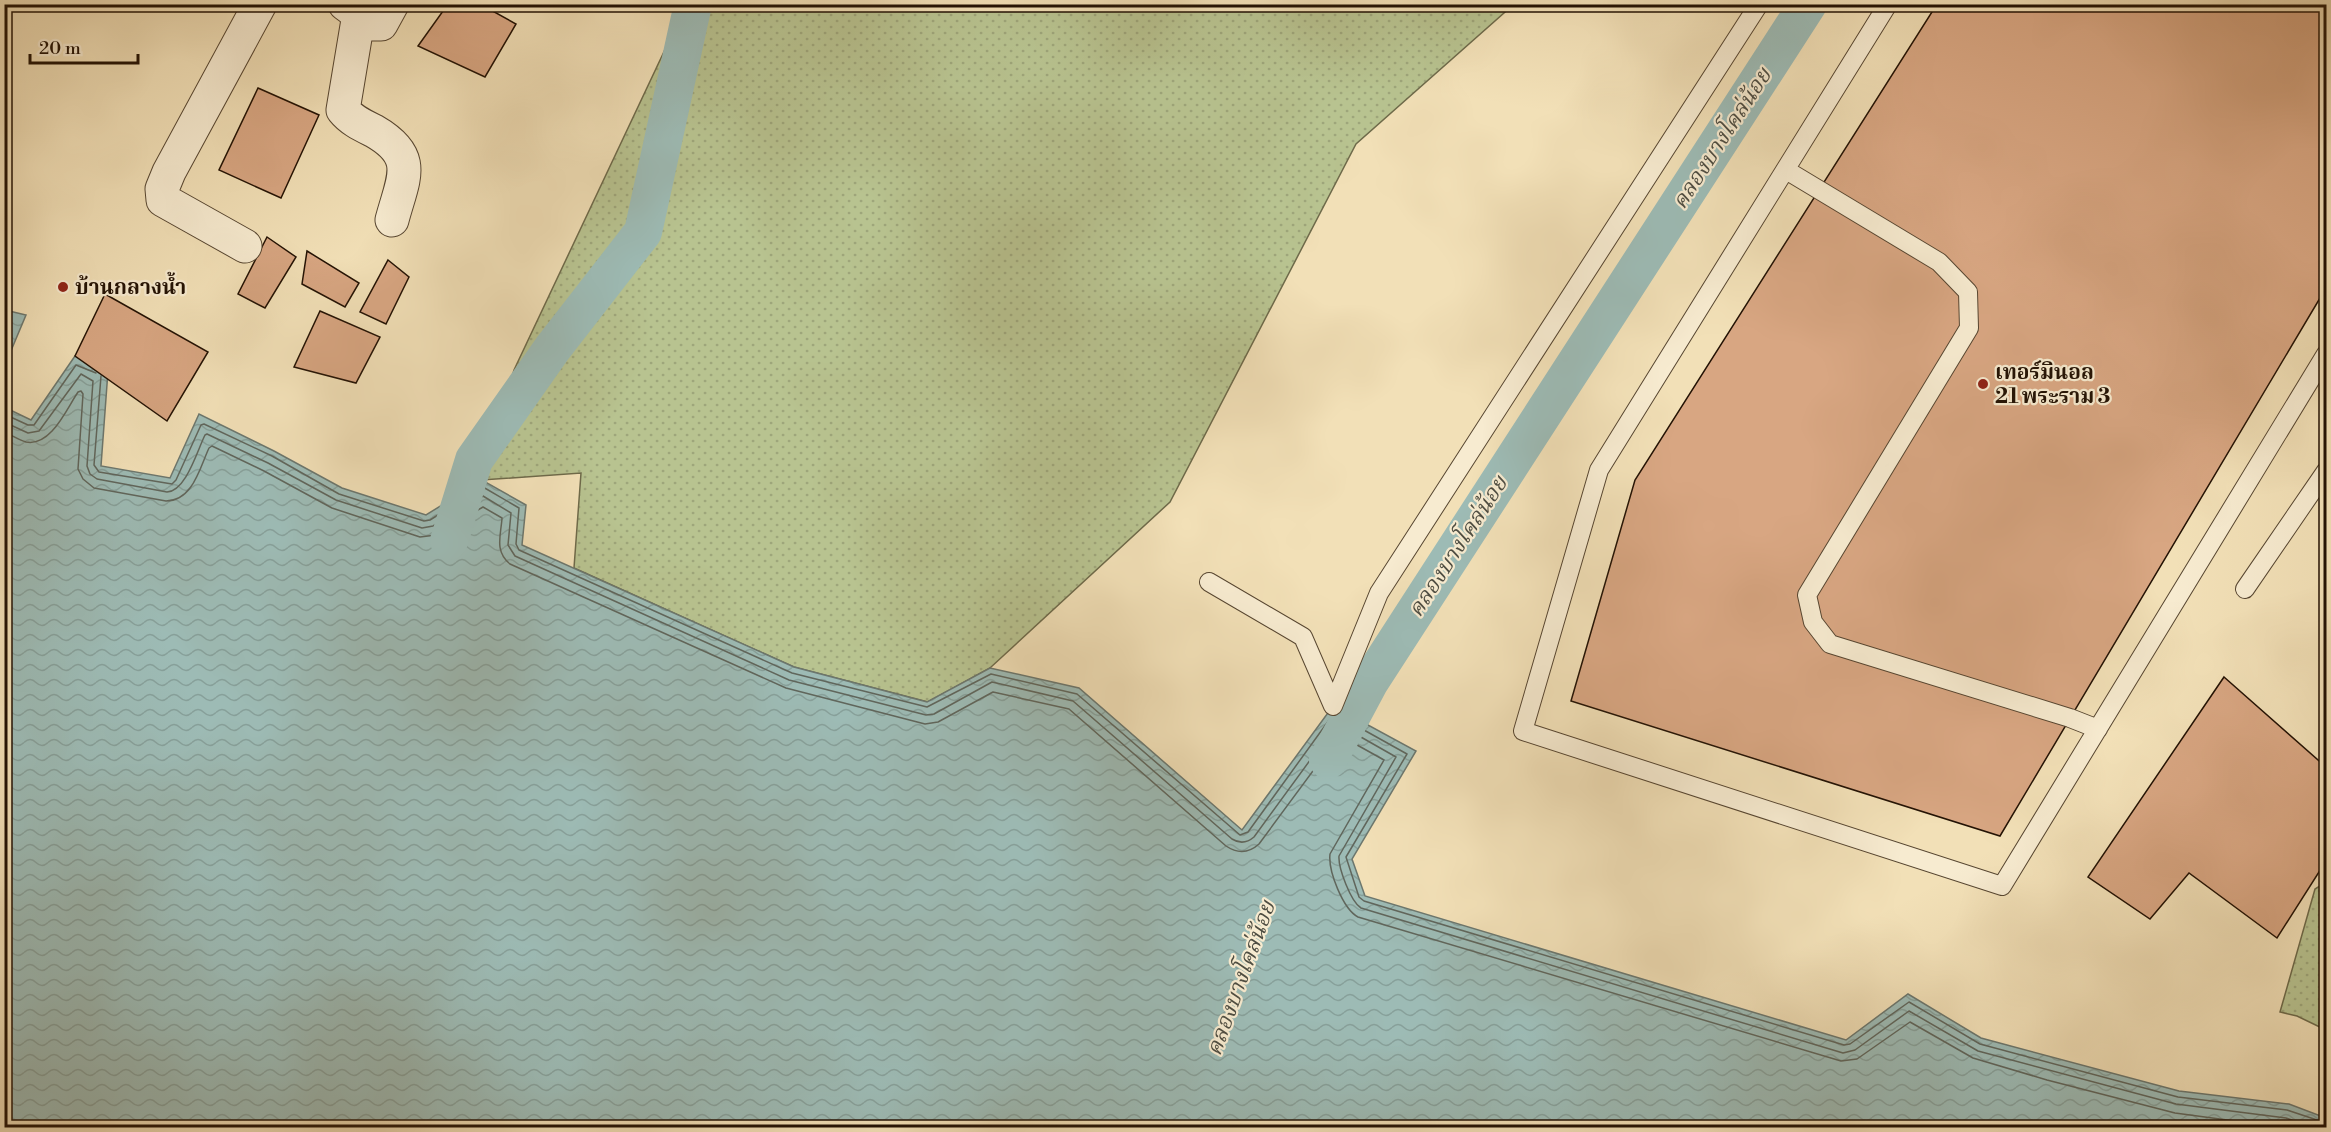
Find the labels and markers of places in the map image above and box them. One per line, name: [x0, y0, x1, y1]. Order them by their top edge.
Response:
place label: บ้านกลางน้ำ: [75, 271, 186, 301]
marker: บ้านกลางน้ำ: [56, 280, 70, 294]
place label: เทอร์มินอล 21 พระราม 3: [1995, 360, 2110, 410]
marker: เทอร์มินอล 21 พระราม 3: [1976, 377, 1990, 391]

